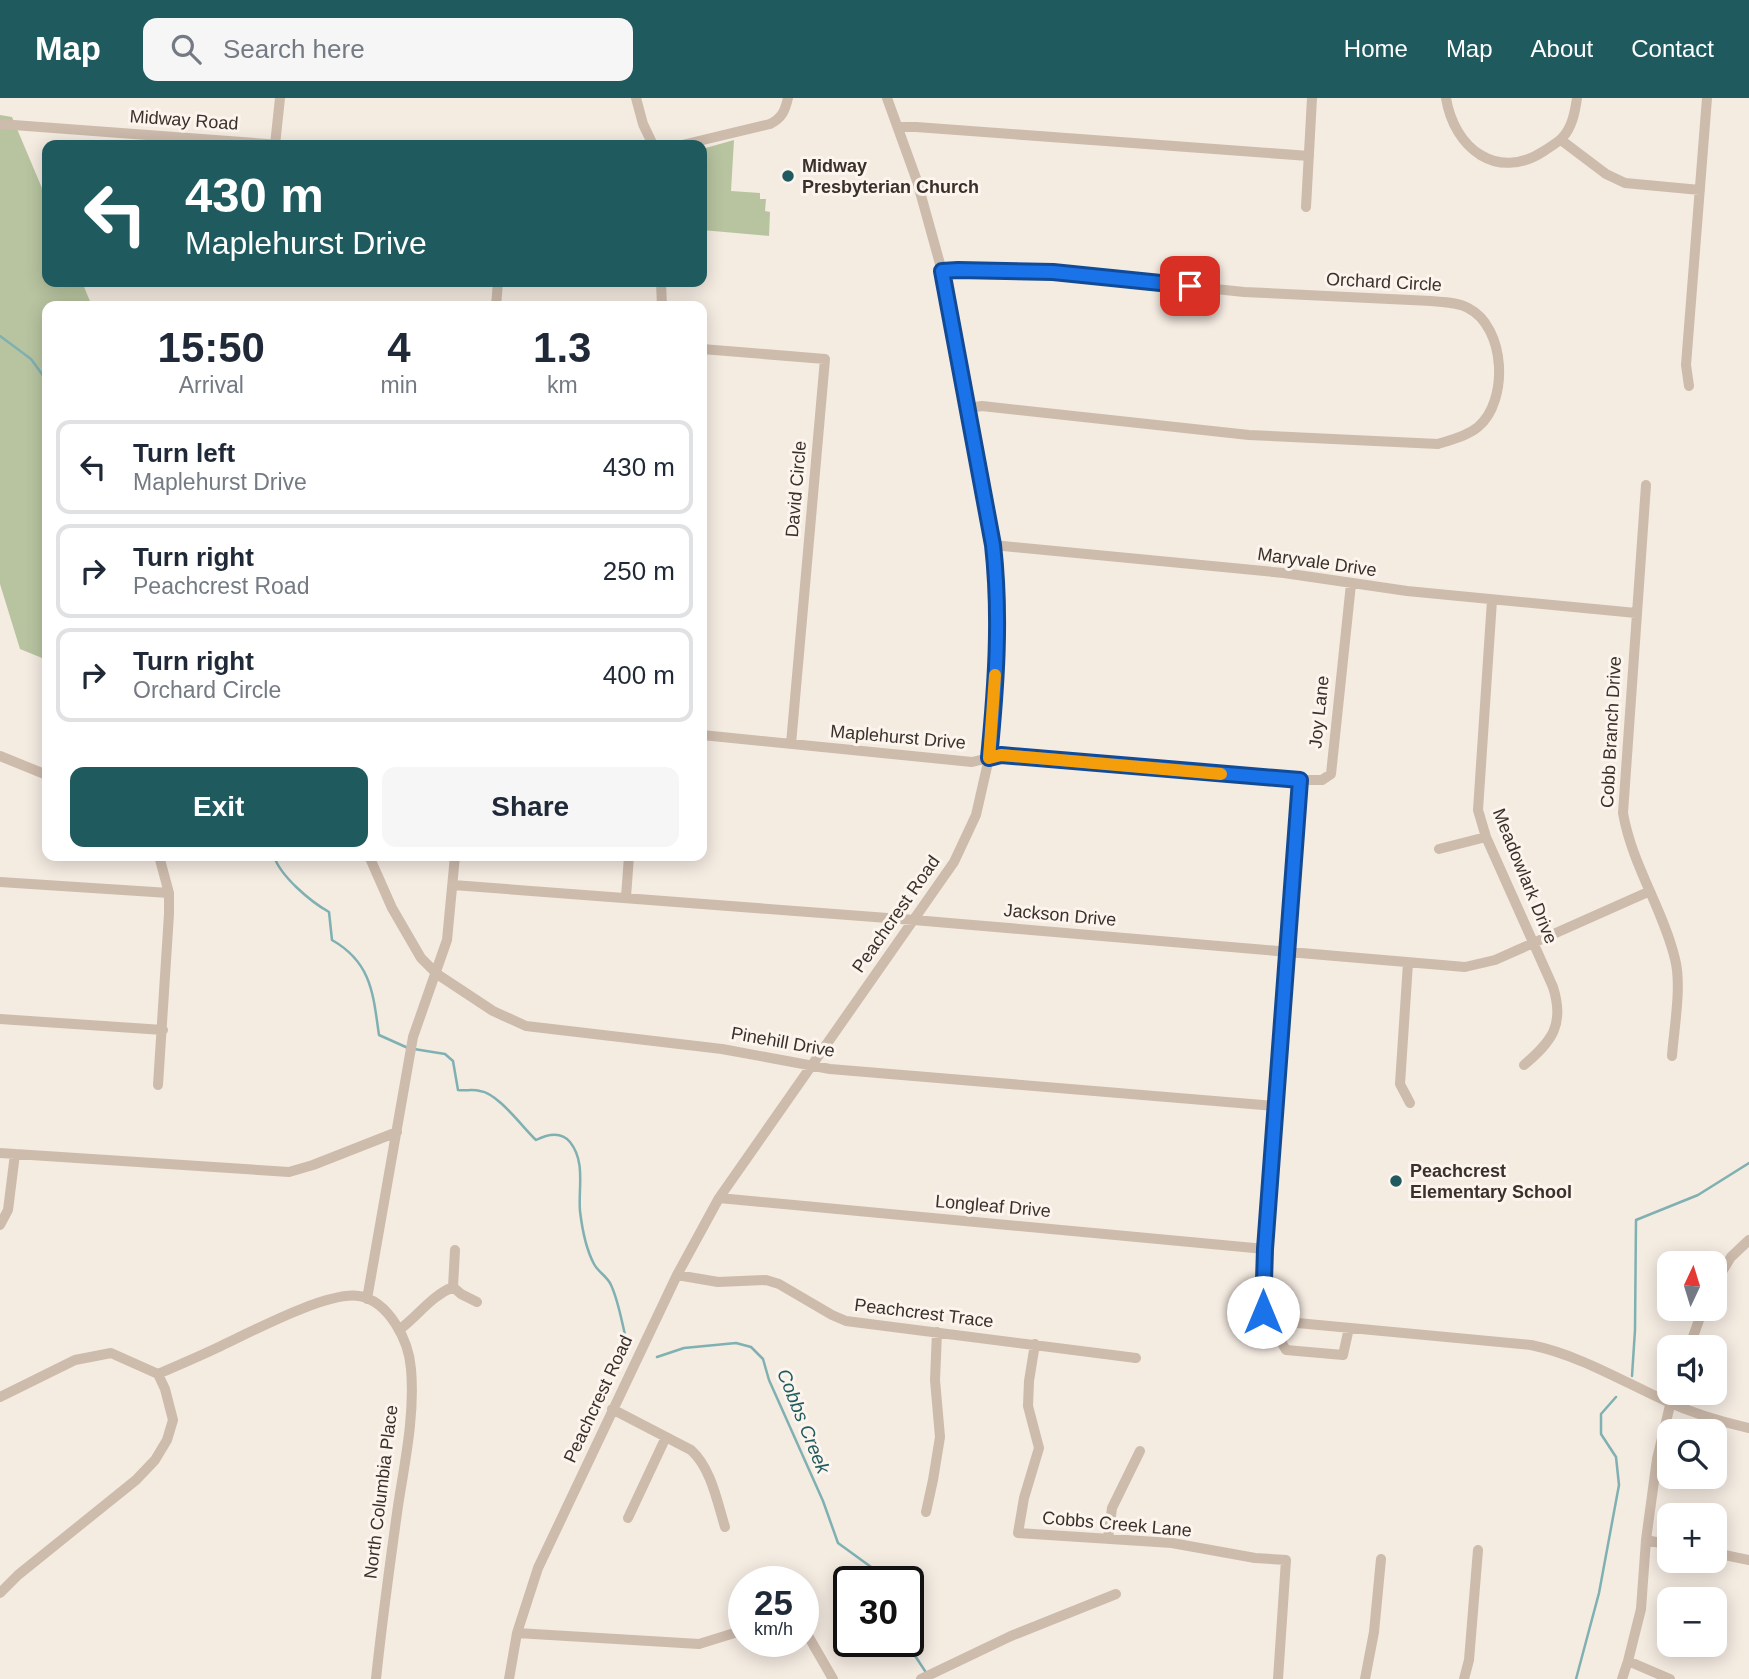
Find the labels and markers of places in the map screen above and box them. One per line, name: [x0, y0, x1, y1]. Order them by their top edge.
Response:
place label: Midway Presbyterian Church: [802, 156, 979, 197]
marker: Midway Presbyterian Church: [780, 168, 796, 184]
pin: [1160, 256, 1220, 316]
place label: Peachcrest Elementary School: [1410, 1161, 1572, 1202]
marker: Peachcrest Elementary School: [1388, 1173, 1404, 1189]

